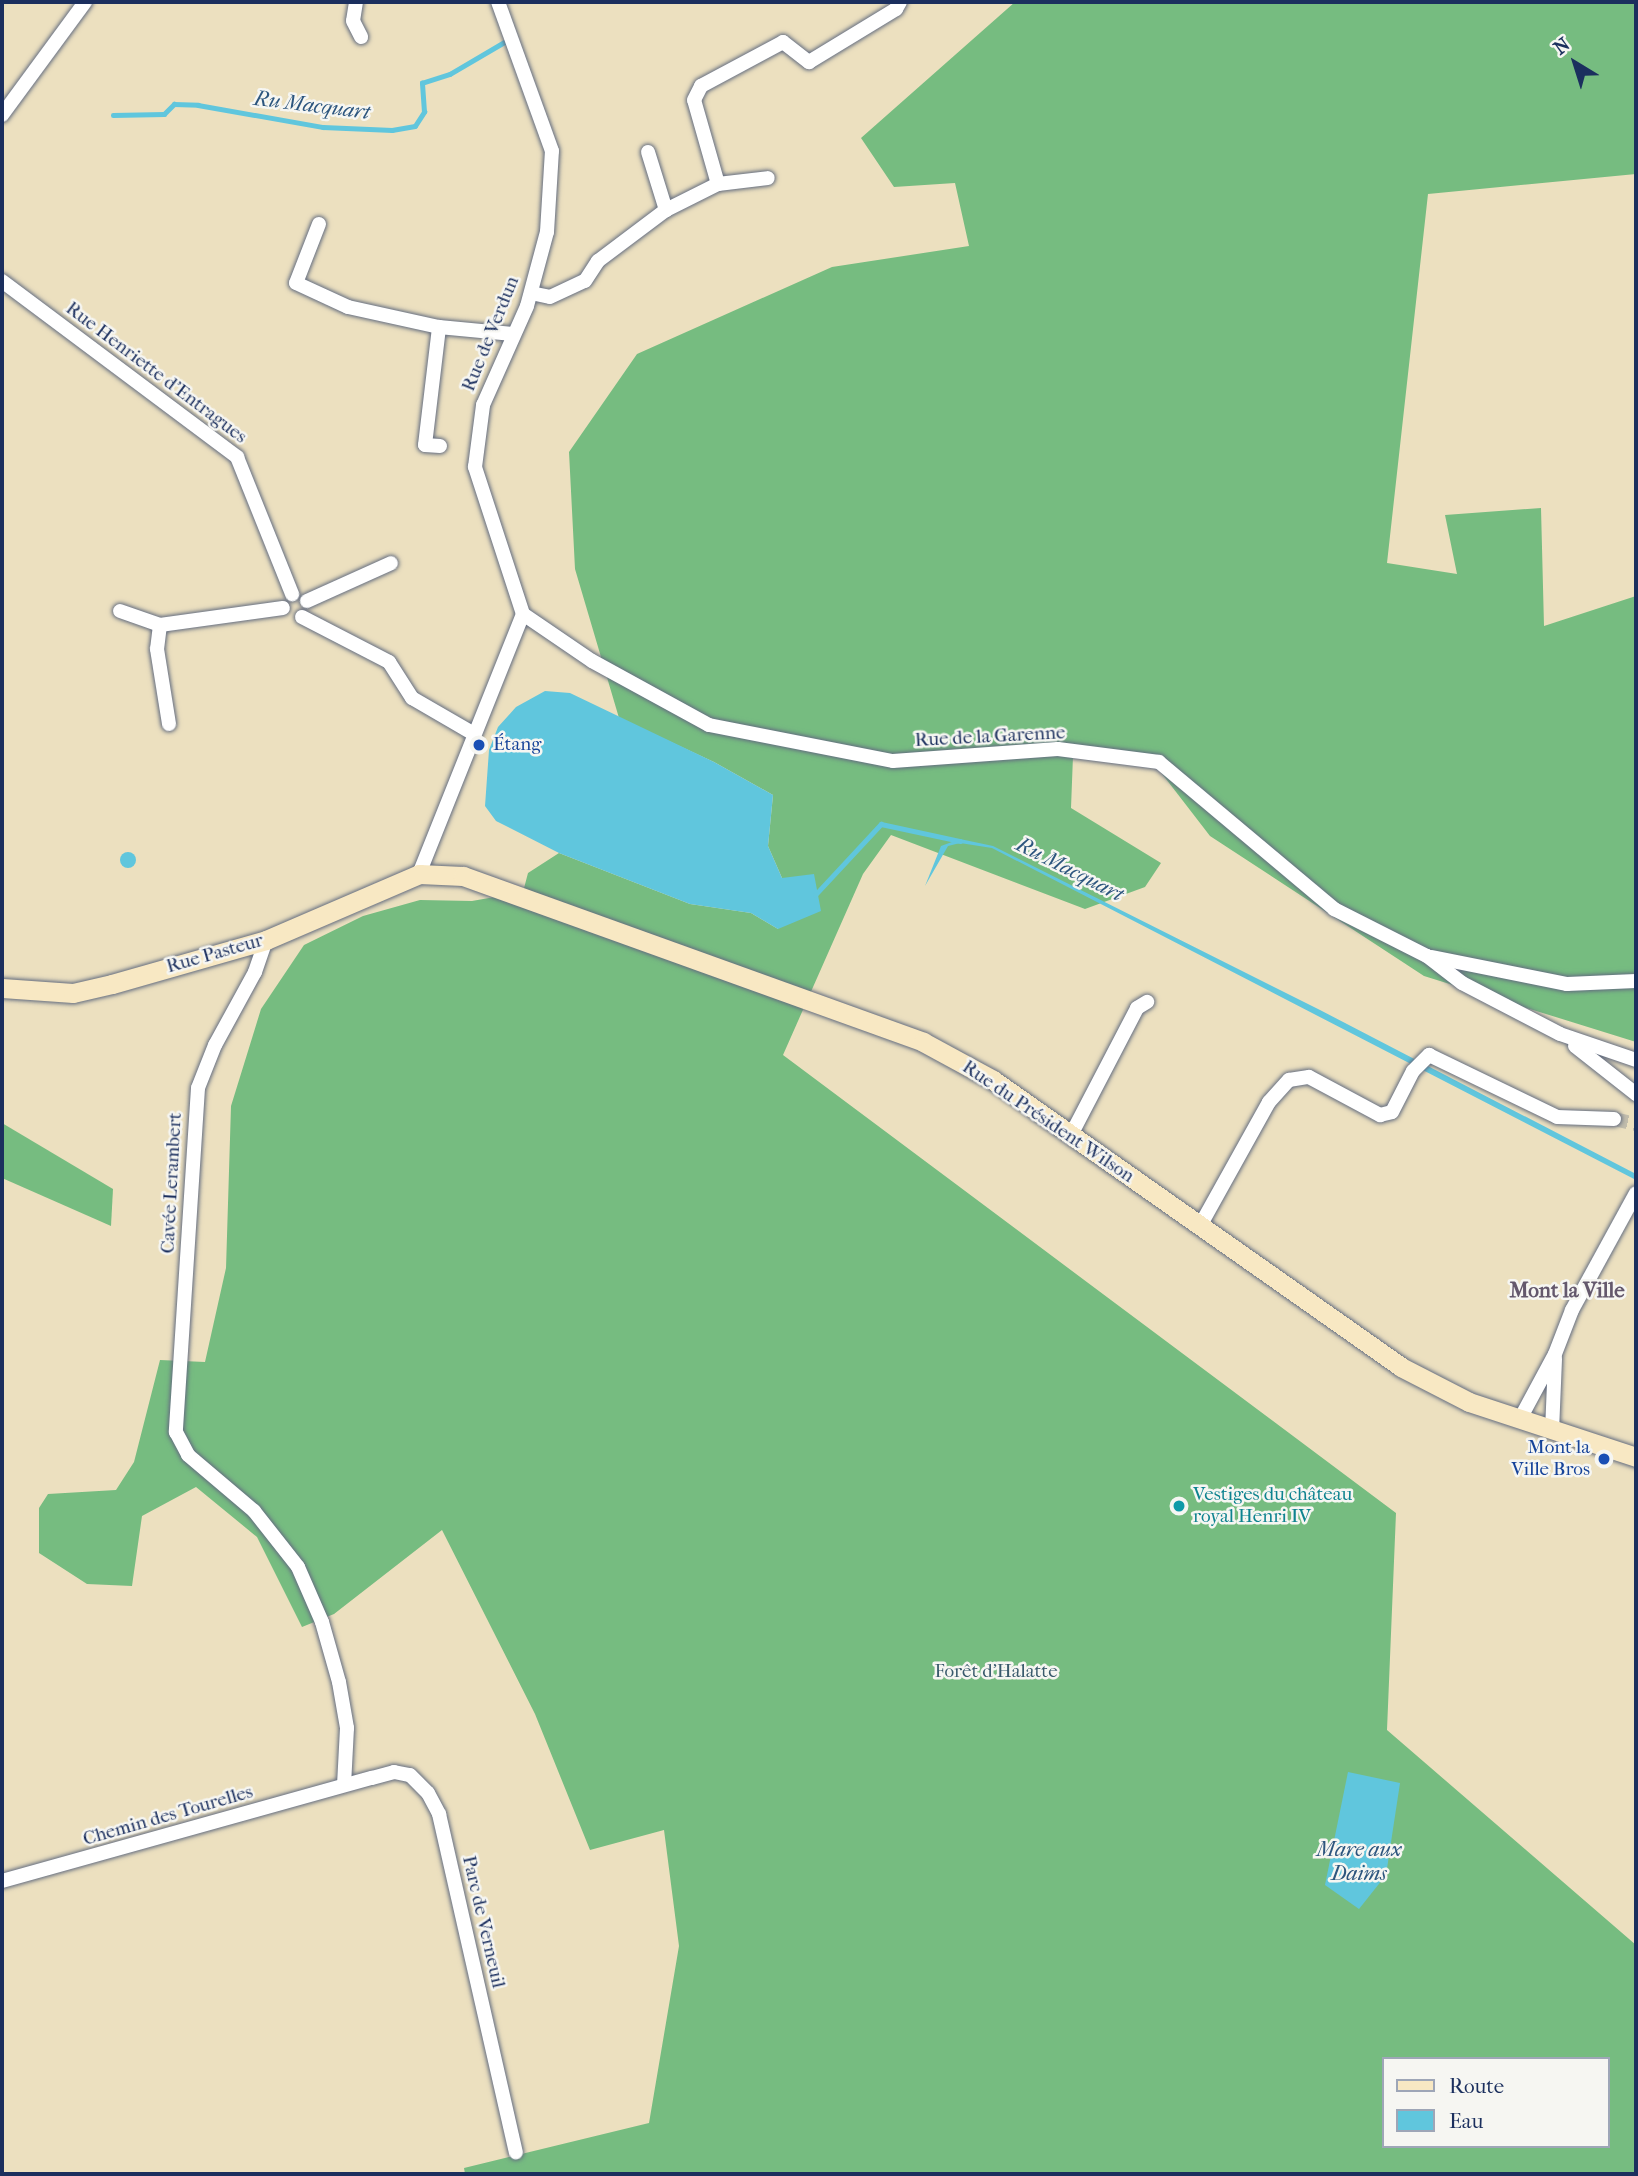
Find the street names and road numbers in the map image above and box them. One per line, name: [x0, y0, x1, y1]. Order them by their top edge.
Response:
street label: Rue de Verdun: [458, 273, 524, 395]
street label: Rue Henriette d'Entragues: [61, 297, 251, 449]
street label: Rue de la Garenne: [914, 722, 1066, 752]
street label: Rue Pasteur: [164, 929, 266, 979]
street label: Rue du Président Wilson: [958, 1056, 1138, 1188]
street label: Cavée Lerambert: [157, 1112, 187, 1254]
street label: Chemin des Tourelles: [81, 1781, 255, 1851]
street label: Parc de Verneuil: [457, 1854, 509, 1990]

